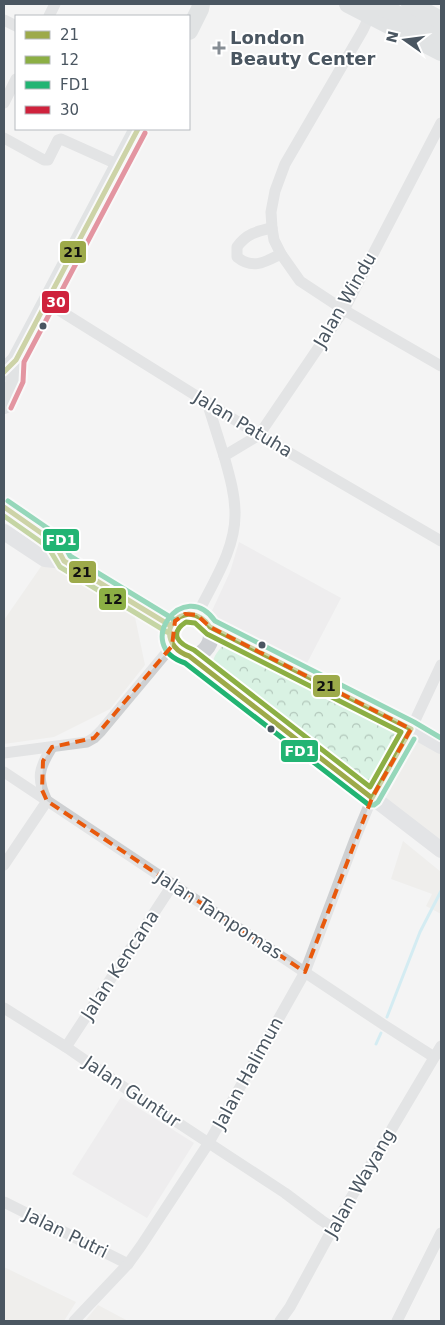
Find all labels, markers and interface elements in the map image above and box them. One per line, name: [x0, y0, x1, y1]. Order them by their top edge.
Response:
legend: [15, 15, 190, 130]
north arrow: [380, 15, 430, 65]
text: 21: [60, 26, 79, 44]
place label: London Beauty Center: [230, 27, 376, 69]
text: N: [383, 29, 402, 44]
marker: London Beauty Center: [212, 41, 226, 55]
text: 12: [60, 51, 79, 69]
text: FD1: [60, 76, 90, 94]
text: 30: [60, 101, 79, 119]
line badge: 21: [59, 240, 87, 264]
text: 21: [63, 244, 83, 260]
street label: Jalan Windu: [308, 249, 380, 352]
line badge: 30: [41, 290, 70, 314]
text: 30: [46, 294, 66, 310]
unlabelled marker: [38, 321, 48, 331]
street label: Jalan Patuha: [189, 385, 296, 461]
line badge: FD1: [42, 528, 80, 552]
text: FD1: [46, 532, 76, 548]
line badge: 21: [68, 560, 97, 584]
text: 21: [72, 564, 92, 580]
line badge: 12: [98, 587, 127, 611]
text: 12: [103, 591, 123, 607]
unlabelled marker: [257, 640, 267, 650]
line badge: 21: [312, 674, 341, 698]
text: 21: [316, 678, 336, 694]
unlabelled marker: [266, 724, 276, 734]
line badge: FD1: [280, 739, 319, 763]
text: FD1: [285, 743, 315, 759]
street label: Jalan Tampomas: [151, 865, 286, 963]
street label: Jalan Kencana: [76, 906, 163, 1024]
street label: Jalan Halimun: [208, 1013, 287, 1133]
street label: Jalan Guntur: [79, 1051, 185, 1132]
street label: Jalan Wayang: [320, 1125, 399, 1242]
street label: Jalan Putri: [20, 1203, 112, 1262]

